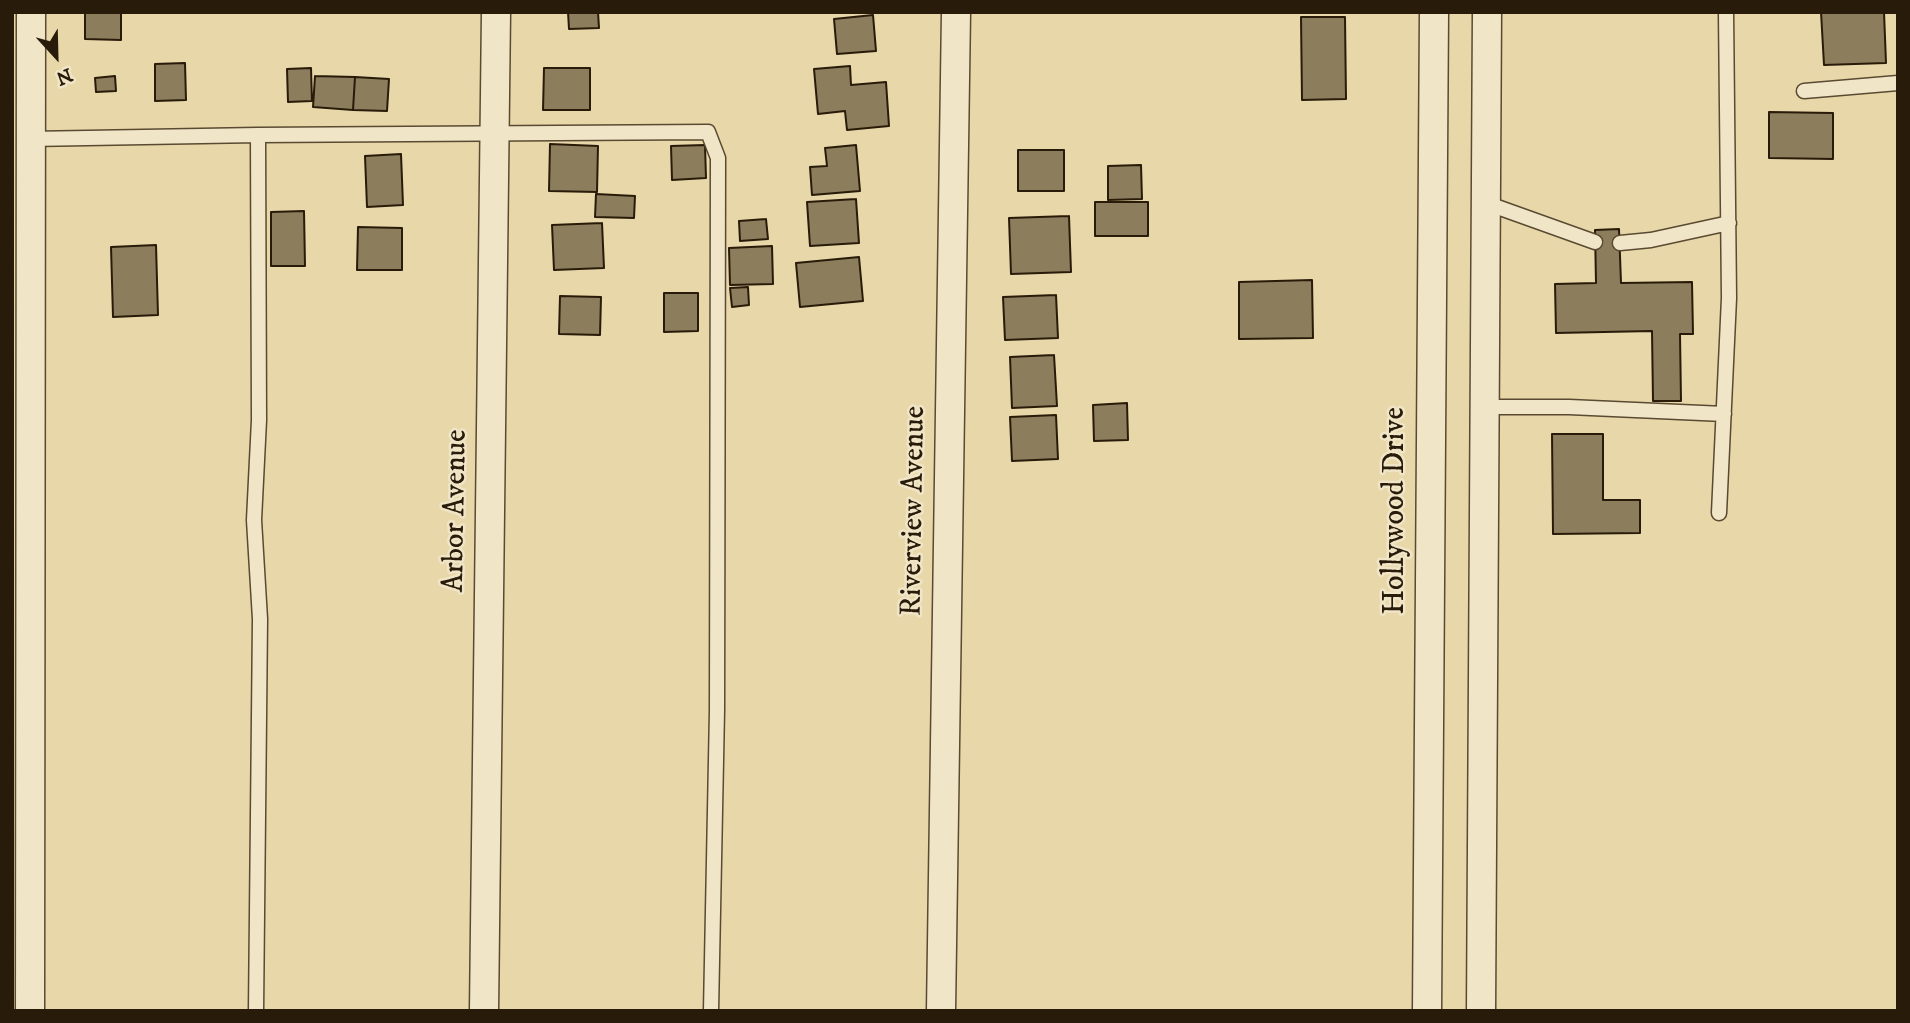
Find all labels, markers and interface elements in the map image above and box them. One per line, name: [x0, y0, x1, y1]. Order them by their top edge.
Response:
north arrow: [21, 21, 91, 91]
text: N: [53, 62, 76, 90]
street label: Riverview Avenue: [895, 406, 935, 616]
street label: Hollywood Drive: [1379, 407, 1415, 615]
street label: Arbor Avenue: [438, 429, 476, 593]

